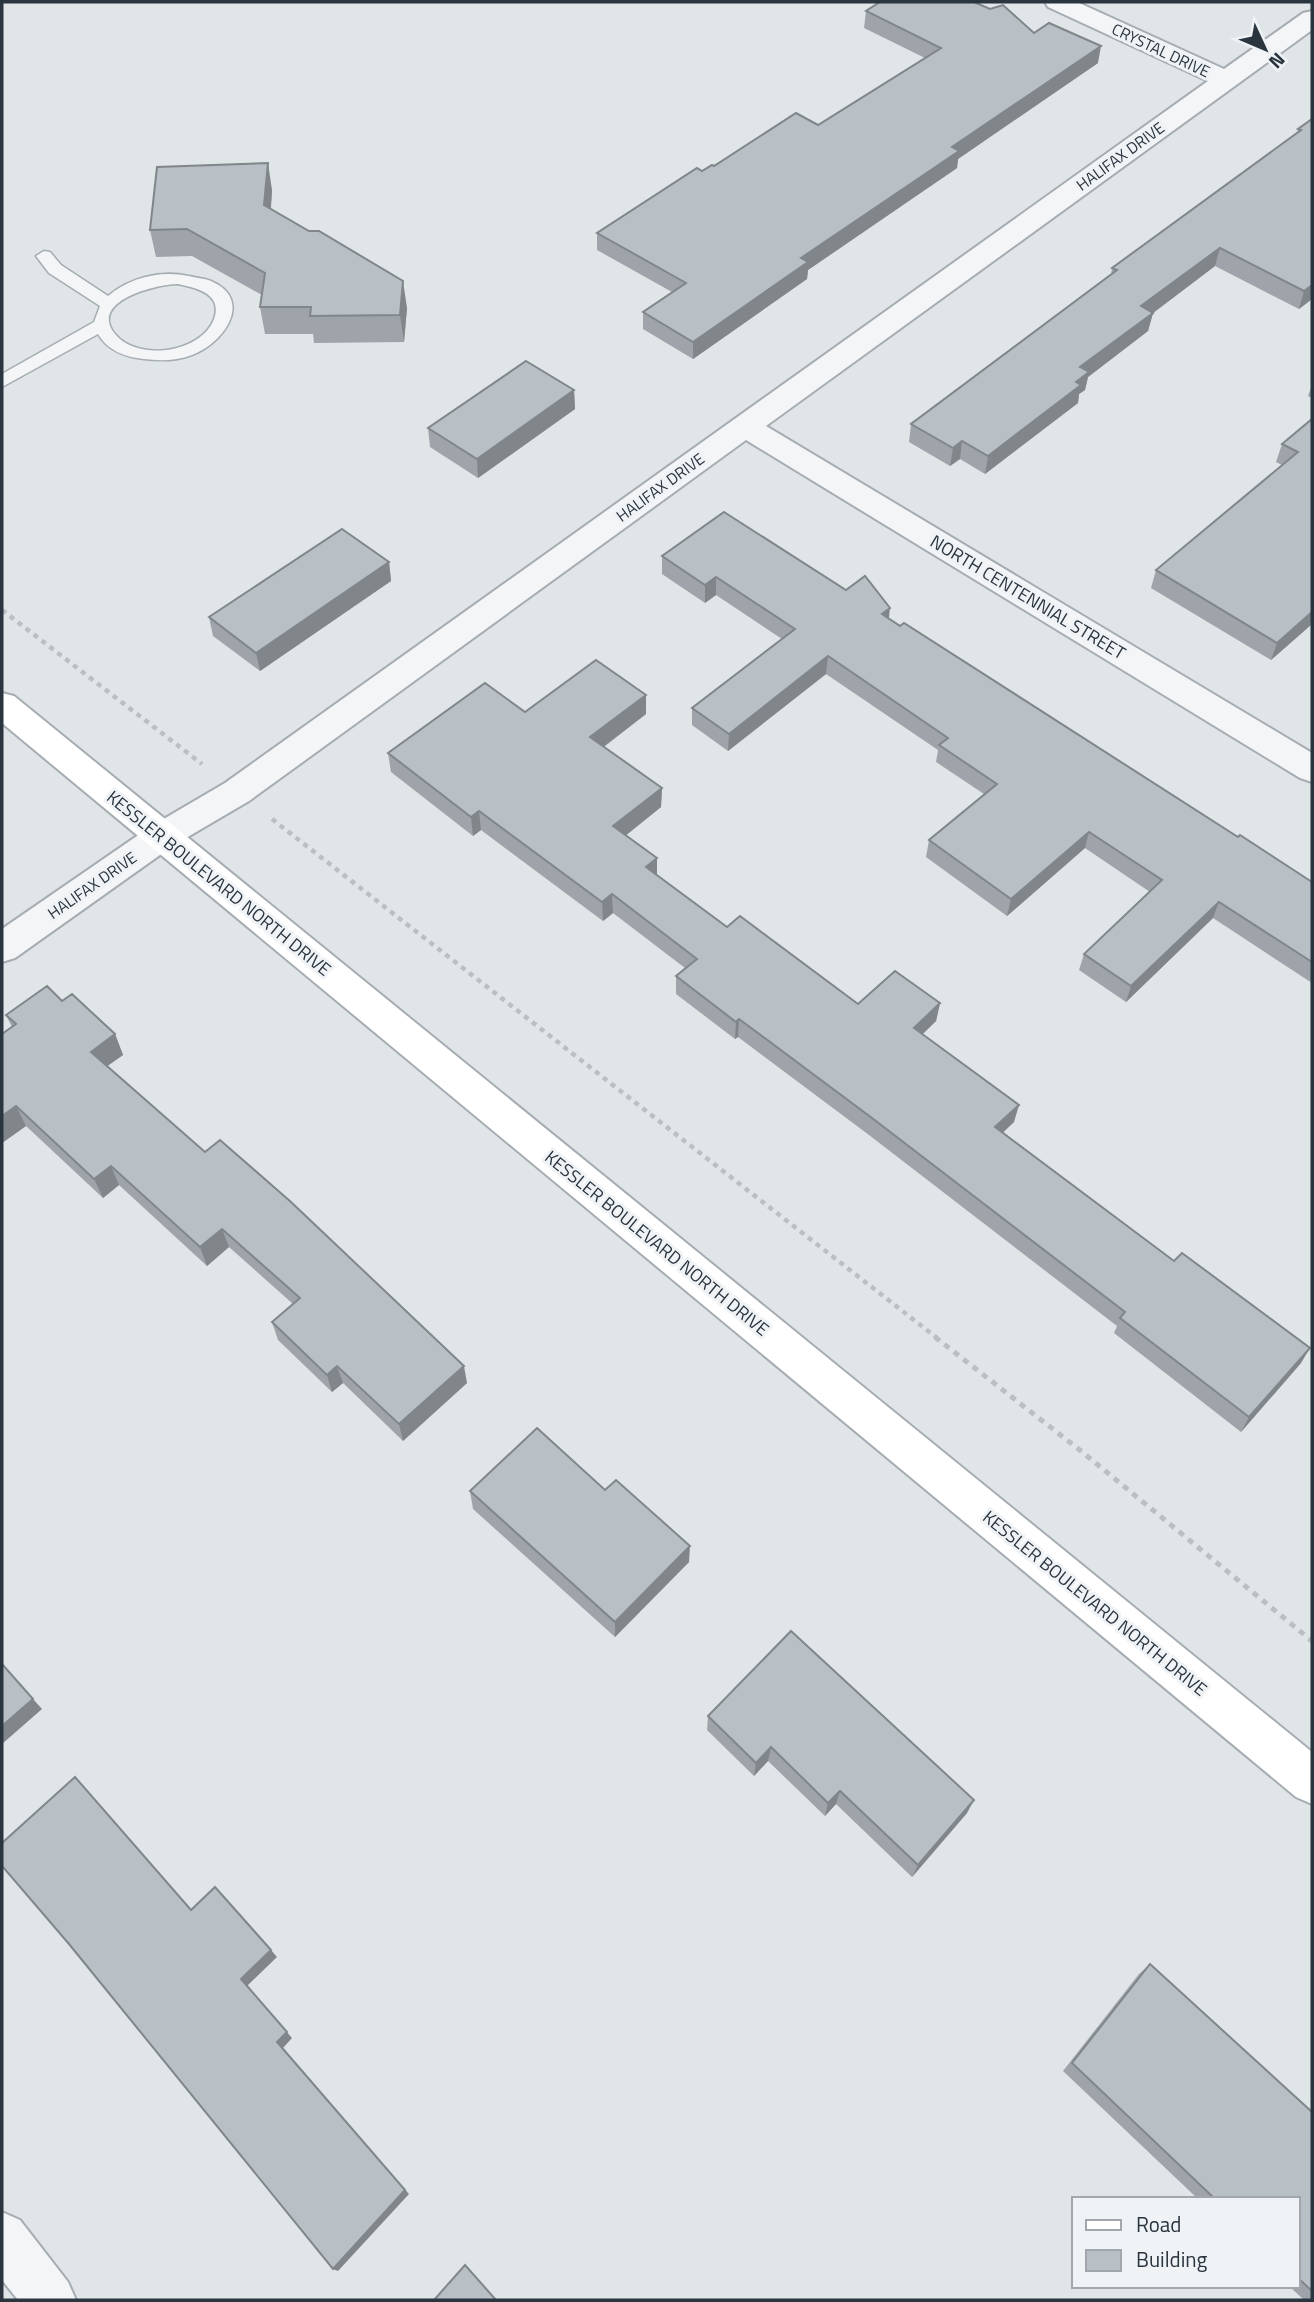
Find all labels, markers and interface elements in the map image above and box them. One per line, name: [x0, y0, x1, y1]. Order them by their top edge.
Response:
north arrow: [1230, 14, 1300, 84]
street label: CRYSTAL DRIVE: [1108, 17, 1214, 83]
text: N: [1263, 46, 1293, 76]
street label: HALIFAX DRIVE: [1071, 116, 1169, 196]
street label: HALIFAX DRIVE: [611, 447, 709, 527]
street label: NORTH CENTENNIAL STREET: [925, 528, 1131, 666]
street label: KESSLER BOULEVARD NORTH DRIVE: [101, 784, 337, 982]
street label: HALIFAX DRIVE: [42, 845, 142, 925]
street label: KESSLER BOULEVARD NORTH DRIVE: [539, 1144, 775, 1342]
street label: KESSLER BOULEVARD NORTH DRIVE: [977, 1504, 1213, 1702]
legend: [1072, 2197, 1300, 2288]
text: Road: [1136, 2208, 1181, 2240]
text: Building: [1136, 2243, 1208, 2275]

